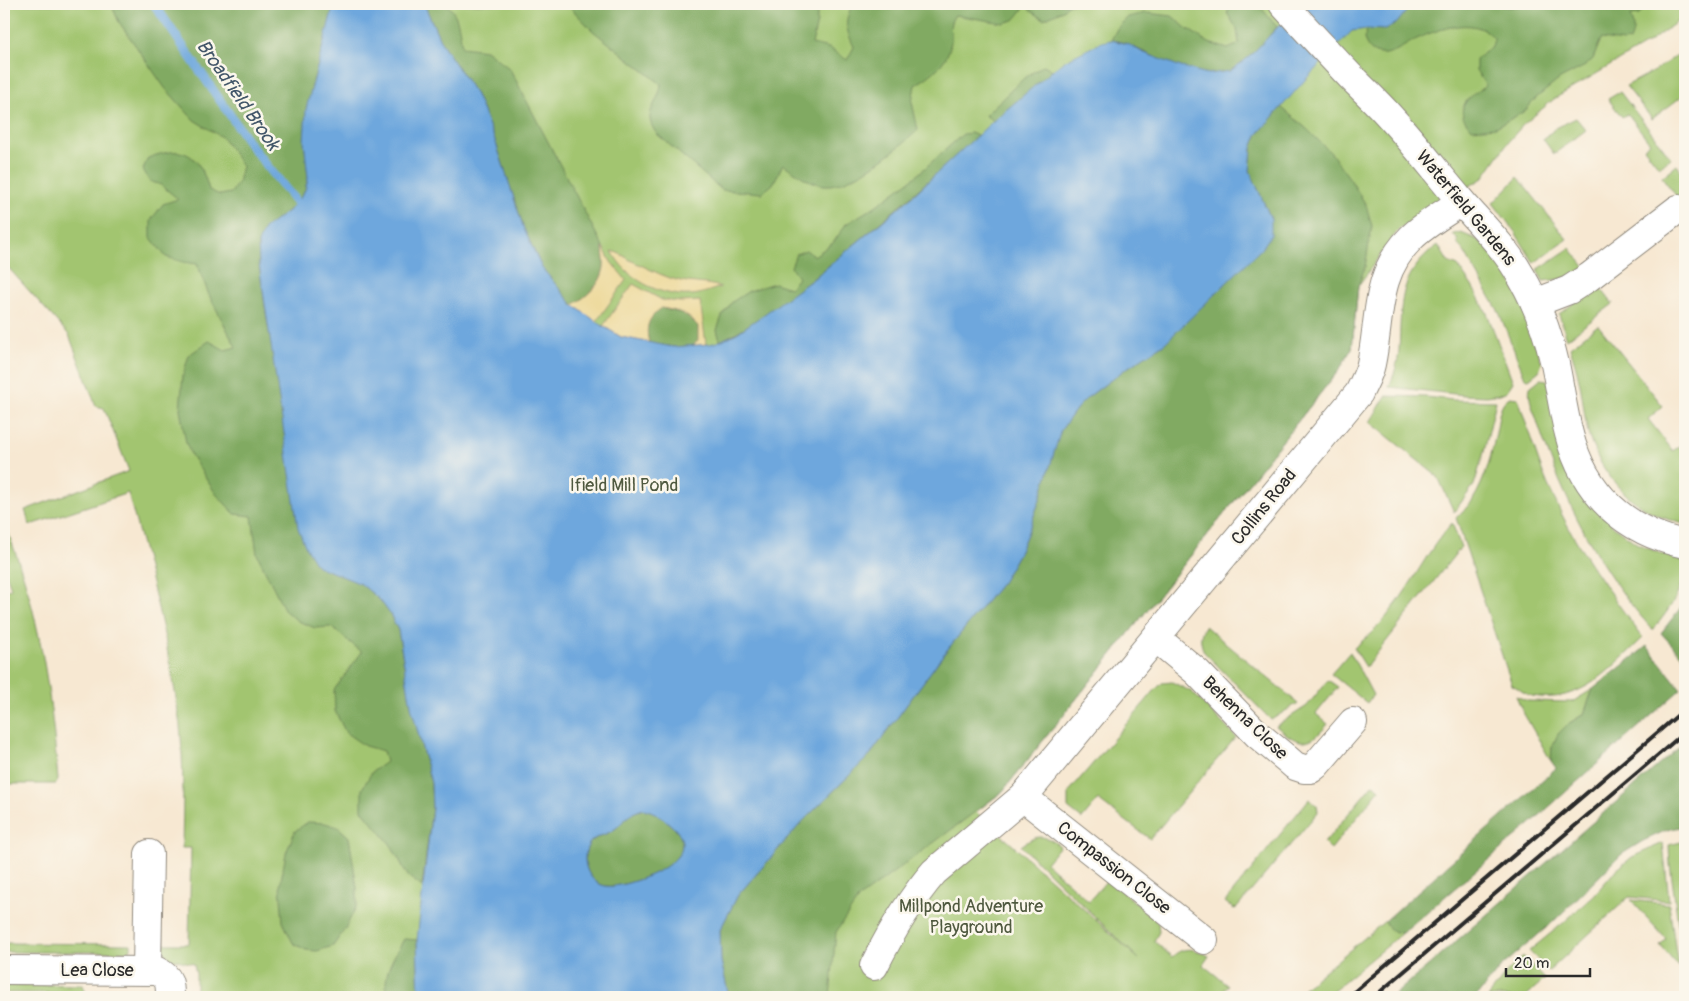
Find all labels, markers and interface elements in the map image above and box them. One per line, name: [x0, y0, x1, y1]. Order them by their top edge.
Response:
water label: Broadfield Brook: [191, 35, 286, 157]
street label: Waterfield Gardens: [1411, 145, 1521, 271]
street label: Collins Road: [1226, 464, 1302, 550]
park label: Ifield Mill Pond: [570, 474, 678, 497]
street label: Behenna Close: [1197, 671, 1293, 765]
street label: Compassion Close: [1053, 816, 1176, 920]
park label: Millpond Adventure Playground: [899, 895, 1043, 939]
scale bar: [1506, 946, 1590, 978]
text: 20 m: [1514, 954, 1549, 973]
street label: Lea Close: [60, 959, 134, 982]

